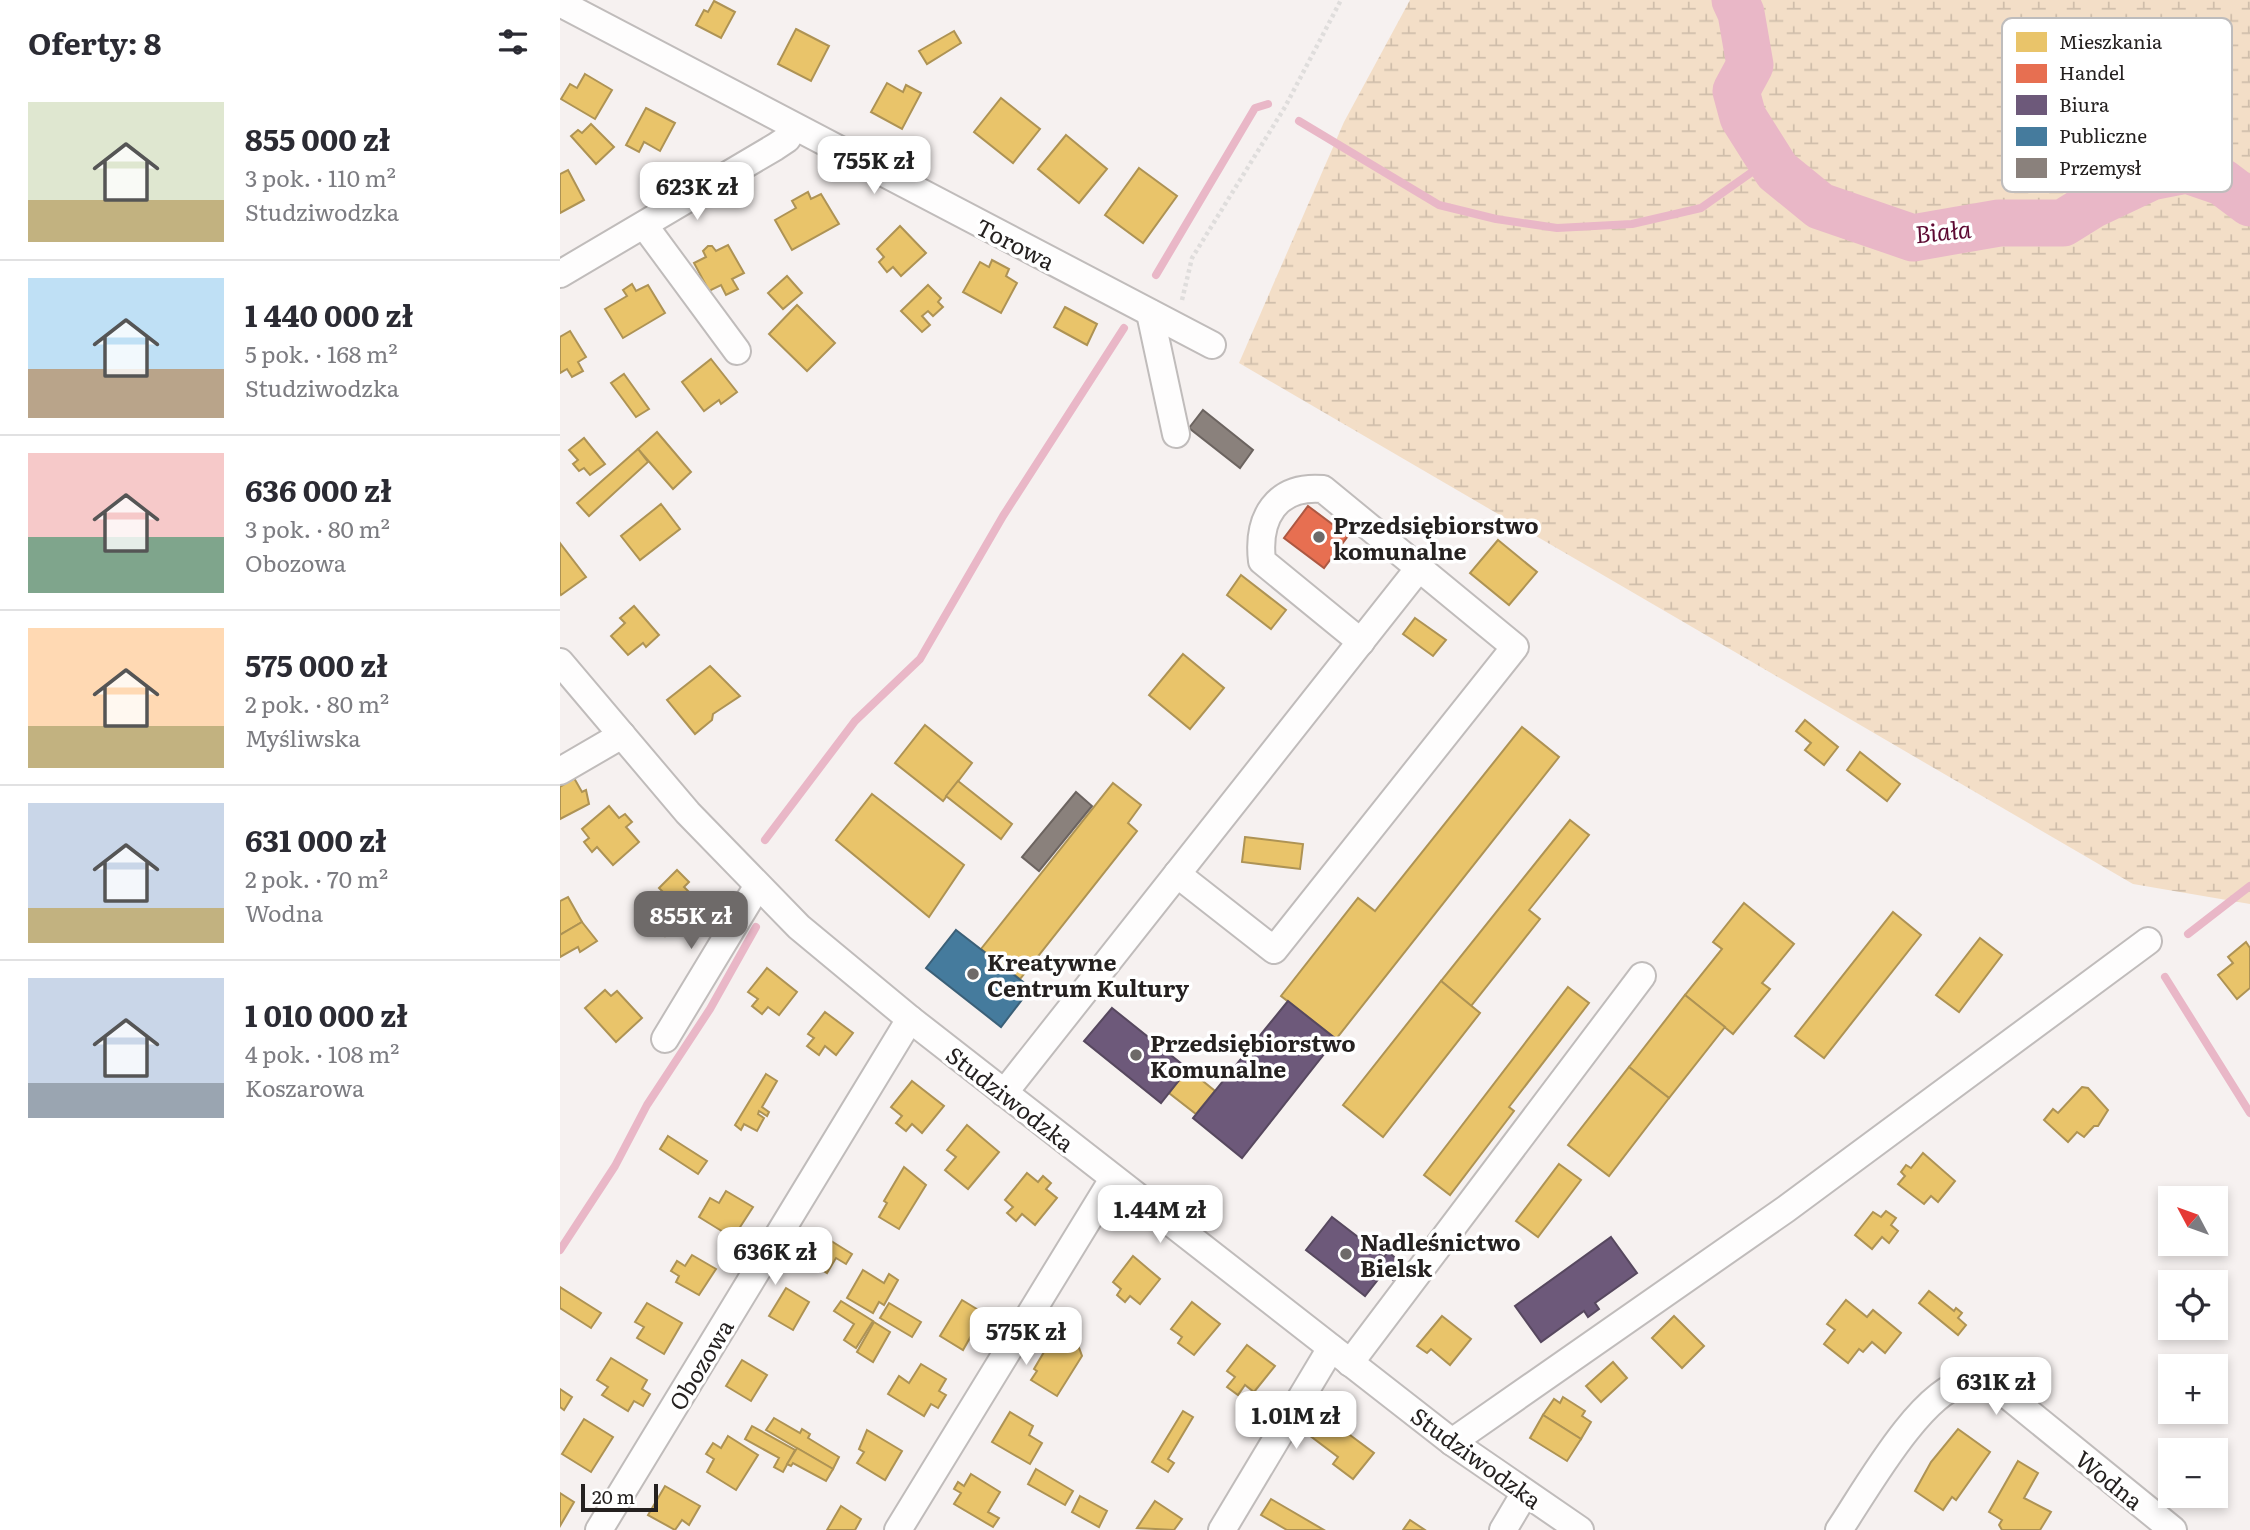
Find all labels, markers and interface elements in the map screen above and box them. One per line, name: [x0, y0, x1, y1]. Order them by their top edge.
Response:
legend: [2002, 18, 2232, 192]
text: Oferty: 8: [28, 20, 161, 64]
icon: filters: [494, 23, 532, 61]
text: Mieszkania: [2059, 27, 2163, 55]
text: Handel: [2059, 58, 2125, 86]
text: Biura: [2059, 90, 2110, 118]
text: 855 000 zł: [245, 116, 390, 160]
text: Publiczne: [2059, 121, 2147, 149]
icon: home: [84, 130, 168, 214]
pin: 755K zł: [809, 136, 939, 196]
text: 755K zł: [834, 142, 914, 176]
text: Przemysł: [2059, 153, 2142, 181]
text: 3 pok. · 110 m²: [245, 160, 396, 194]
pin: 623K zł: [632, 162, 762, 222]
text: 623K zł: [656, 168, 738, 202]
text: Studziwodzka: [245, 194, 399, 228]
street label: Torowa: [971, 209, 1062, 278]
water label: Biała: [1913, 210, 1973, 250]
text: 1 440 000 zł: [245, 292, 413, 336]
icon: home: [84, 306, 168, 390]
text: 5 pok. · 168 m²: [245, 336, 398, 370]
text: Studziwodzka: [245, 370, 399, 404]
text: 636 000 zł: [245, 467, 392, 511]
icon: home: [84, 481, 168, 565]
place label: Przedsiębiorstwo komunalne: [1333, 507, 1539, 567]
text: 3 pok. · 80 m²: [245, 511, 390, 545]
marker: Przedsiębiorstwo komunalne: [1311, 529, 1327, 545]
text: Obozowa: [245, 545, 346, 579]
text: 575 000 zł: [245, 642, 388, 686]
icon: home: [84, 656, 168, 740]
text: 2 pok. · 80 m²: [245, 686, 389, 720]
text: Myśliwska: [245, 720, 361, 754]
text: 631 000 zł: [245, 817, 387, 861]
icon: home: [84, 831, 168, 915]
text: 2 pok. · 70 m²: [245, 861, 388, 895]
pin: 855K zł: [626, 892, 756, 951]
text: Wodna: [245, 895, 323, 929]
text: 855K zł: [650, 897, 732, 931]
place label: Kreatywne Centrum Kultury: [987, 944, 1189, 1004]
marker: Kreatywne Centrum Kultury: [965, 966, 981, 982]
text: 1 010 000 zł: [245, 992, 408, 1036]
icon: home: [84, 1006, 168, 1090]
place label: Przedsiębiorstwo Komunalne: [1150, 1025, 1356, 1085]
text: 4 pok. · 108 m²: [245, 1036, 400, 1070]
street label: Studziwodzka: [940, 1037, 1083, 1159]
marker: Przedsiębiorstwo Komunalne: [1128, 1047, 1144, 1063]
text: Koszarowa: [245, 1070, 365, 1104]
pin: 1.44M zł: [1088, 1186, 1232, 1245]
north arrow: [2158, 1186, 2228, 1256]
map controls: [2158, 1186, 2228, 1508]
text: 1.44M zł: [1114, 1191, 1206, 1225]
place label: Nadleśnictwo Bielsk: [1360, 1224, 1521, 1284]
pin: 636K zł: [710, 1228, 840, 1287]
text: 636K zł: [733, 1233, 817, 1267]
marker: Nadleśnictwo Bielsk: [1338, 1246, 1354, 1262]
button: locate: [2158, 1270, 2228, 1340]
pin: 575K zł: [961, 1308, 1091, 1367]
street label: Obozowa: [659, 1311, 741, 1416]
text: 575K zł: [986, 1313, 1066, 1347]
button: +: [2158, 1354, 2228, 1424]
pin: 631K zł: [1931, 1358, 2061, 1417]
text: 631K zł: [1956, 1363, 2036, 1397]
pin: 1.01M zł: [1224, 1392, 1368, 1451]
text: 1.01M zł: [1251, 1397, 1341, 1431]
street label: Studziwodzka: [1405, 1398, 1550, 1516]
button: −: [2158, 1438, 2228, 1508]
street label: Wodna: [2069, 1441, 2152, 1517]
scale bar: [581, 1481, 658, 1513]
text: 20 m: [592, 1482, 635, 1510]

